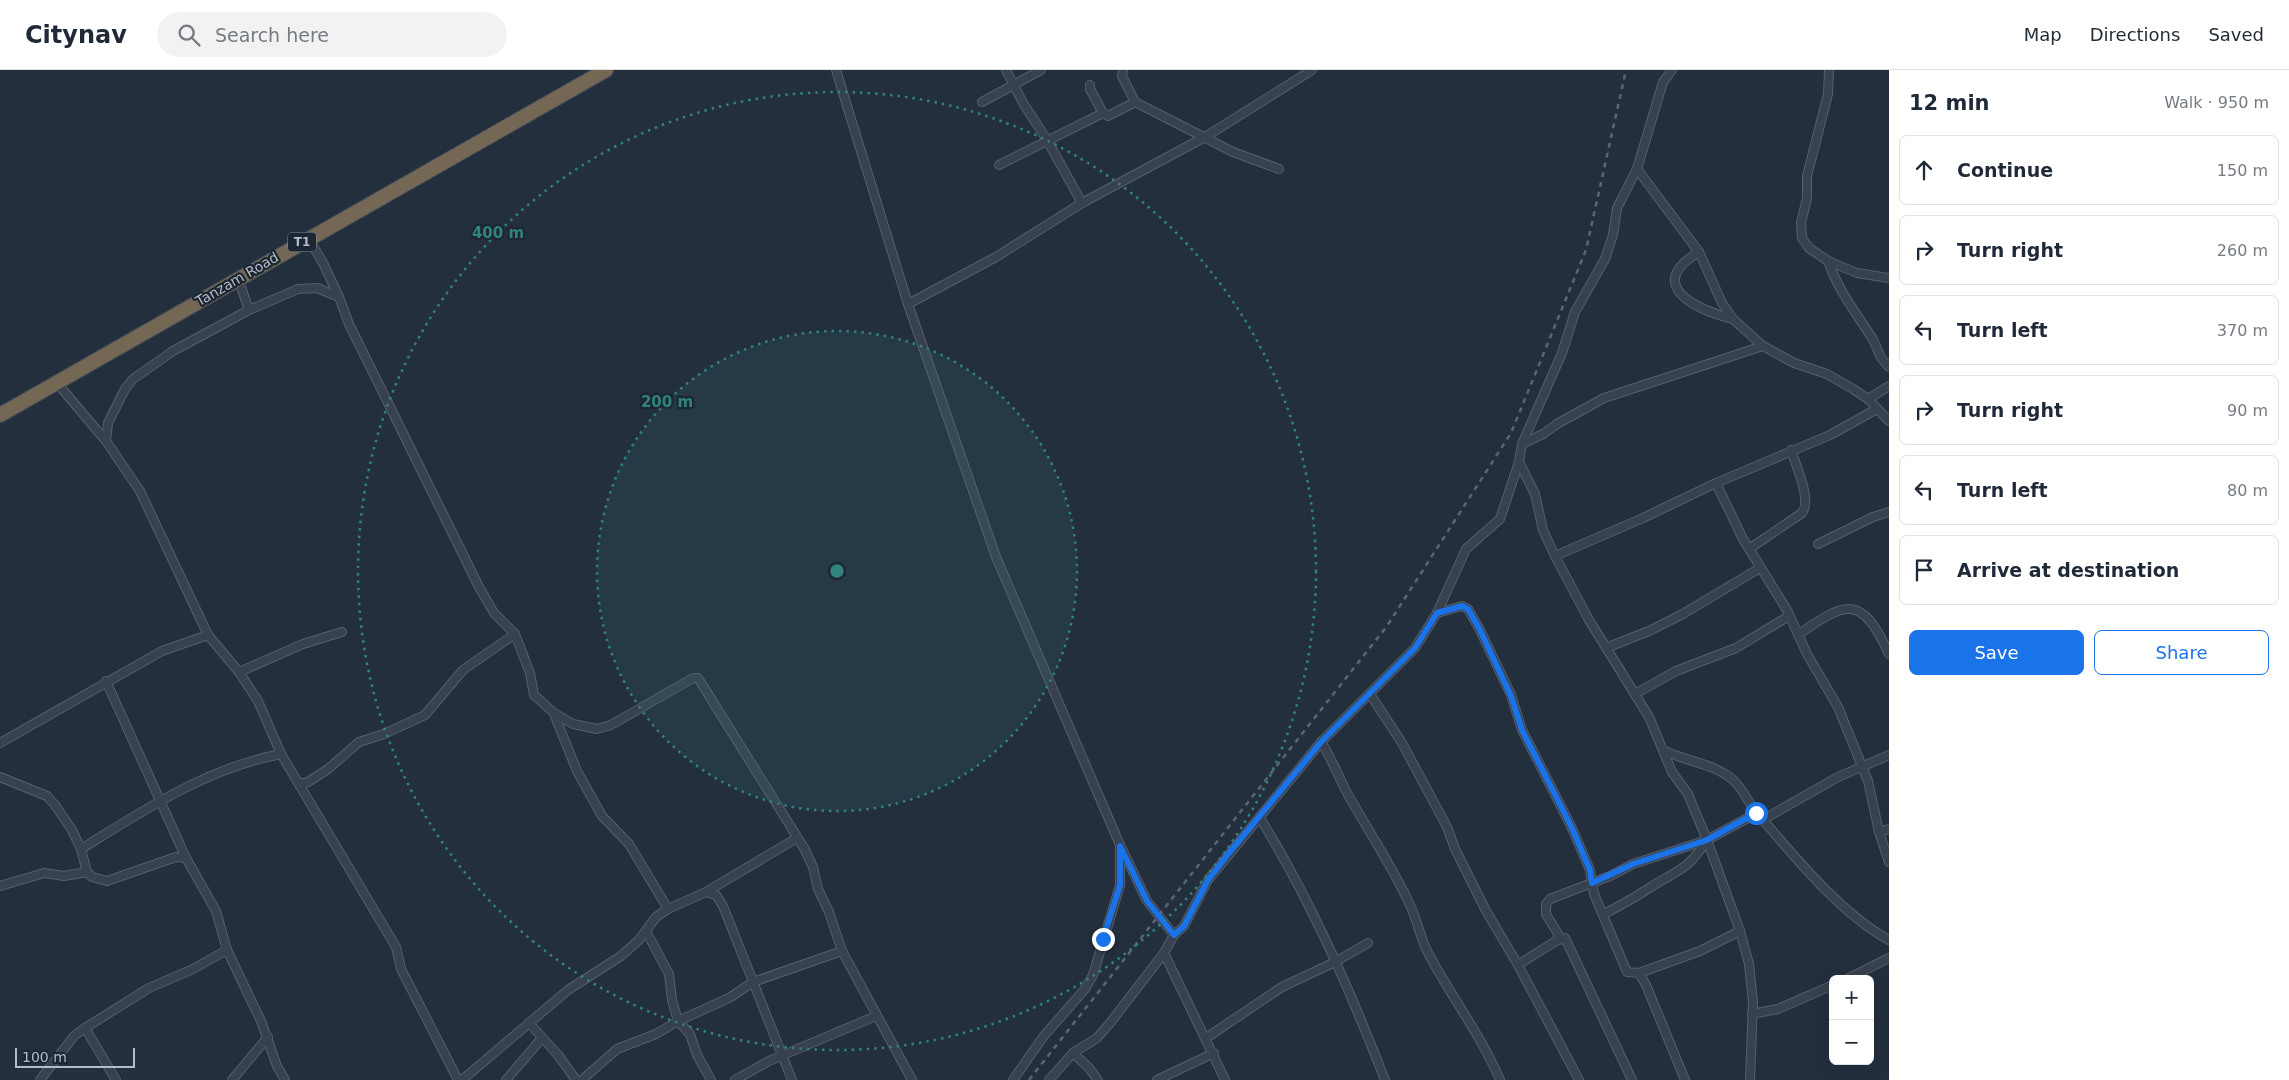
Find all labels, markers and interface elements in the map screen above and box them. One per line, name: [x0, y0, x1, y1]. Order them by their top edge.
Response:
search box: [157, 12, 507, 57]
text: Citynav: [25, 21, 127, 49]
icon: search: [175, 21, 203, 49]
text: Search here: [215, 24, 329, 46]
text: Map: [2024, 24, 2062, 45]
text: Directions: [2090, 24, 2180, 45]
text: Saved: [2208, 24, 2264, 45]
text: 12 min: [1909, 91, 1990, 115]
text: Walk · 950 m: [2164, 93, 2269, 112]
icon: ahead: [1910, 156, 1938, 184]
text: Continue: [1957, 159, 2053, 181]
text: 150 m: [2217, 161, 2268, 180]
text: 400 m: [472, 224, 524, 242]
road number: T1: [288, 232, 316, 252]
icon: right: [1910, 236, 1938, 264]
text: Turn right: [1957, 239, 2063, 261]
text: 260 m: [2217, 241, 2268, 260]
street label: Tanzam Road: [192, 249, 281, 310]
icon: left: [1910, 316, 1938, 344]
text: Turn left: [1957, 319, 2048, 341]
text: 370 m: [2217, 321, 2268, 340]
text: 200 m: [641, 393, 693, 411]
icon: right: [1910, 396, 1938, 424]
text: Turn right: [1957, 399, 2063, 421]
text: 90 m: [2227, 401, 2268, 420]
icon: left: [1910, 476, 1938, 504]
text: Turn left: [1957, 479, 2048, 501]
text: 80 m: [2227, 481, 2268, 500]
icon: arrive: [1910, 556, 1938, 584]
text: Arrive at destination: [1957, 559, 2179, 581]
centre of rings: [828, 562, 846, 580]
button: Save: [1909, 630, 2084, 675]
button: Share: [2094, 630, 2269, 675]
route start: [1745, 802, 1768, 825]
route end: [1092, 928, 1115, 951]
map controls: [1829, 975, 1874, 1065]
button: +: [1829, 975, 1874, 1020]
button: −: [1829, 1020, 1874, 1065]
scale bar: [15, 1045, 135, 1068]
text: 100 m: [22, 1049, 67, 1065]

